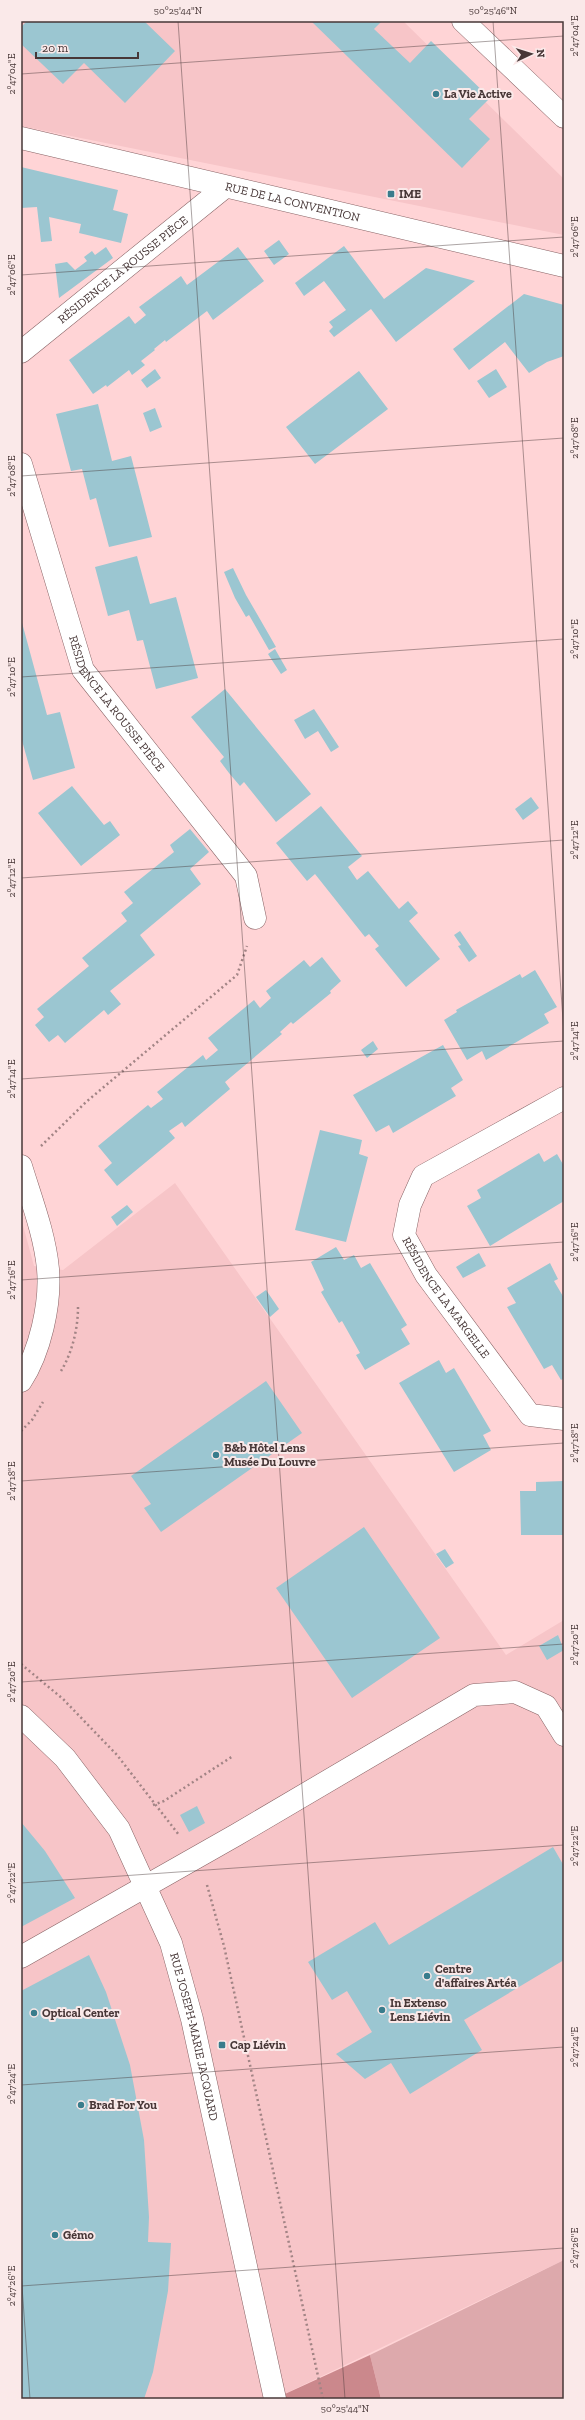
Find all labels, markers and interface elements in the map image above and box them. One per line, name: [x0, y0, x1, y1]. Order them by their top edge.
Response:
text: 50°25'44"N: [154, 5, 203, 17]
text: 50°25'46"N: [469, 5, 518, 17]
text: 2°47'04"E: [569, 15, 581, 57]
scale bar: [36, 34, 138, 60]
north arrow: [511, 34, 551, 74]
text: 20 m: [42, 41, 69, 55]
text: N: [534, 49, 547, 59]
text: 2°47'04"E: [6, 53, 18, 95]
place label: La Vie Active: [444, 87, 512, 101]
marker: La Vie Active: [431, 89, 441, 99]
street label: RUE DE LA CONVENTION: [224, 179, 361, 225]
place label: IME: [399, 187, 421, 201]
marker: IME: [386, 189, 396, 199]
street label: RÉSIDENCE LA ROUSSE PIÈCE: [55, 213, 191, 326]
text: 2°47'06"E: [569, 216, 581, 258]
text: 2°47'06"E: [6, 254, 18, 296]
text: 2°47'08"E: [569, 417, 581, 459]
text: 2°47'08"E: [6, 455, 18, 497]
text: 2°47'10"E: [569, 619, 581, 659]
street label: RÉSIDENCE LA ROUSSE PIÈCE: [66, 634, 167, 774]
text: 2°47'10"E: [6, 657, 18, 697]
text: 2°47'12"E: [569, 820, 581, 860]
text: 2°47'12"E: [6, 858, 18, 898]
text: 2°47'14"E: [569, 1021, 581, 1061]
text: 2°47'14"E: [6, 1059, 18, 1099]
text: 2°47'16"E: [569, 1222, 581, 1262]
street label: RÉSIDENCE LA MARGELLE: [399, 1235, 492, 1361]
text: 2°47'16"E: [6, 1260, 18, 1300]
text: 2°47'18"E: [569, 1423, 581, 1463]
place label: B&b Hôtel Lens Musée Du Louvre: [224, 1441, 316, 1469]
marker: B&b Hôtel Lens Musée Du Louvre: [211, 1450, 221, 1460]
text: 2°47'18"E: [6, 1461, 18, 1501]
text: 2°47'20"E: [569, 1624, 581, 1666]
text: 2°47'20"E: [6, 1661, 18, 1703]
text: 2°47'22"E: [569, 1826, 581, 1866]
text: 2°47'22"E: [6, 1863, 18, 1903]
street label: RUE JOSEPH-MARIE JACQUARD: [167, 1951, 221, 2122]
place label: Centre d'affaires Artéa: [435, 1962, 517, 1990]
marker: Centre d'affaires Artéa: [422, 1971, 432, 1981]
place label: In Extenso Lens Liévin: [390, 1996, 450, 2024]
marker: In Extenso Lens Liévin: [377, 2005, 387, 2015]
place label: Optical Center: [42, 2006, 120, 2020]
marker: Optical Center: [29, 2008, 39, 2018]
text: 2°47'24"E: [569, 2027, 581, 2067]
place label: Cap Liévin: [230, 2038, 286, 2052]
marker: Cap Liévin: [217, 2040, 227, 2050]
text: 2°47'24"E: [6, 2064, 18, 2104]
place label: Brad For You: [89, 2098, 157, 2112]
marker: Brad For You: [76, 2100, 86, 2110]
place label: Gémo: [63, 2228, 94, 2242]
text: 2°47'26"E: [569, 2228, 581, 2268]
marker: Gémo: [50, 2230, 60, 2240]
text: 2°47'26"E: [6, 2266, 18, 2306]
text: 50°25'44"N: [321, 2403, 370, 2415]

